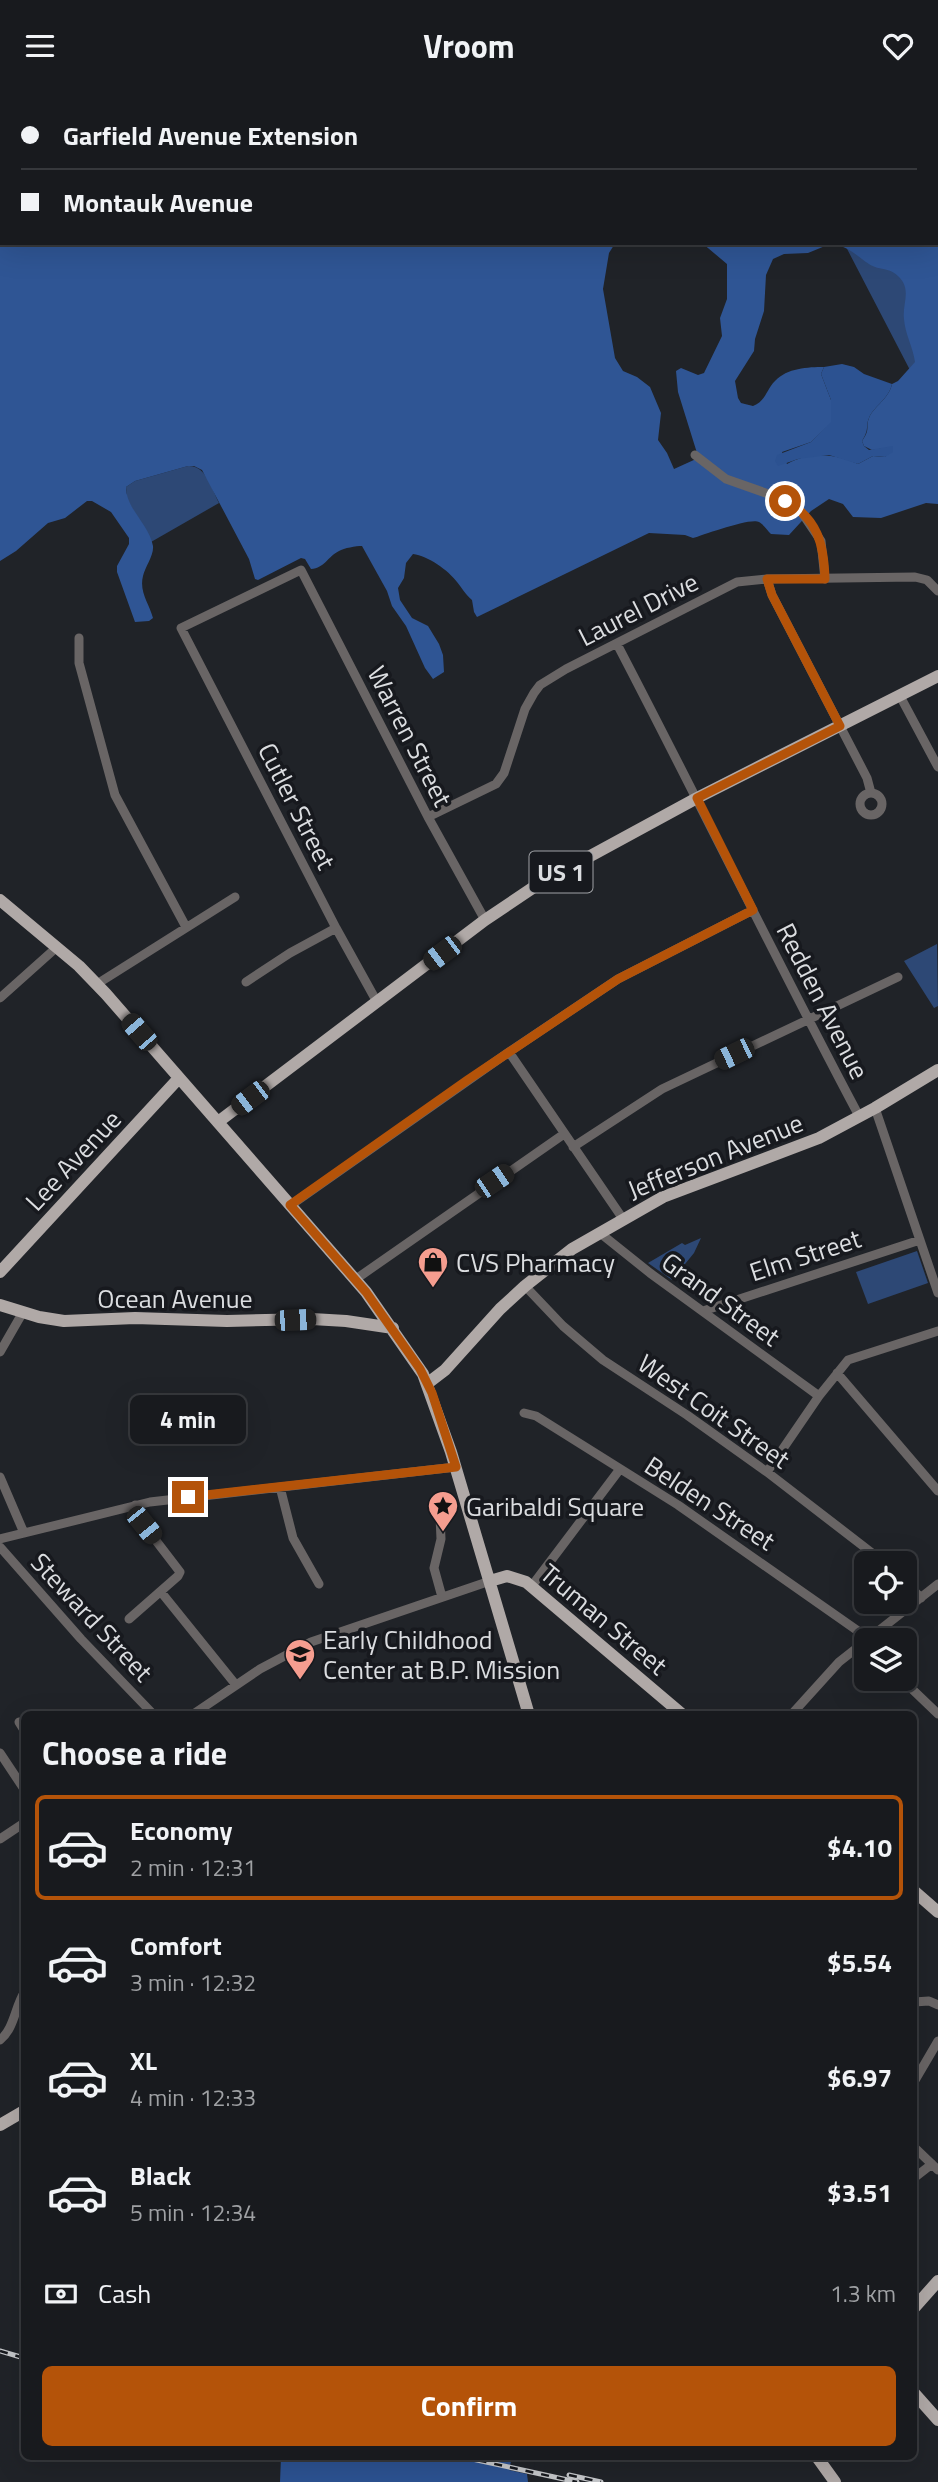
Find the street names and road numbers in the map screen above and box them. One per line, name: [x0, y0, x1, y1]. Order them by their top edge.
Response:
street label: Laurel Drive: [571, 562, 705, 656]
street label: Warren Street: [358, 659, 462, 813]
street label: Cutler Street: [248, 736, 346, 876]
road number: US 1: [530, 851, 592, 893]
street label: Redden Avenue: [767, 916, 879, 1086]
street label: Lee Avenue: [16, 1101, 130, 1219]
street label: Jefferson Avenue: [621, 1103, 809, 1209]
street label: Elm Street: [744, 1219, 866, 1291]
street label: Grand Street: [654, 1243, 788, 1355]
street label: Ocean Avenue: [97, 1279, 253, 1318]
street label: West Coit Street: [630, 1344, 798, 1478]
street label: Belden Street: [637, 1446, 783, 1560]
street label: Steward Street: [22, 1544, 162, 1690]
street label: Truman Street: [532, 1554, 676, 1684]

